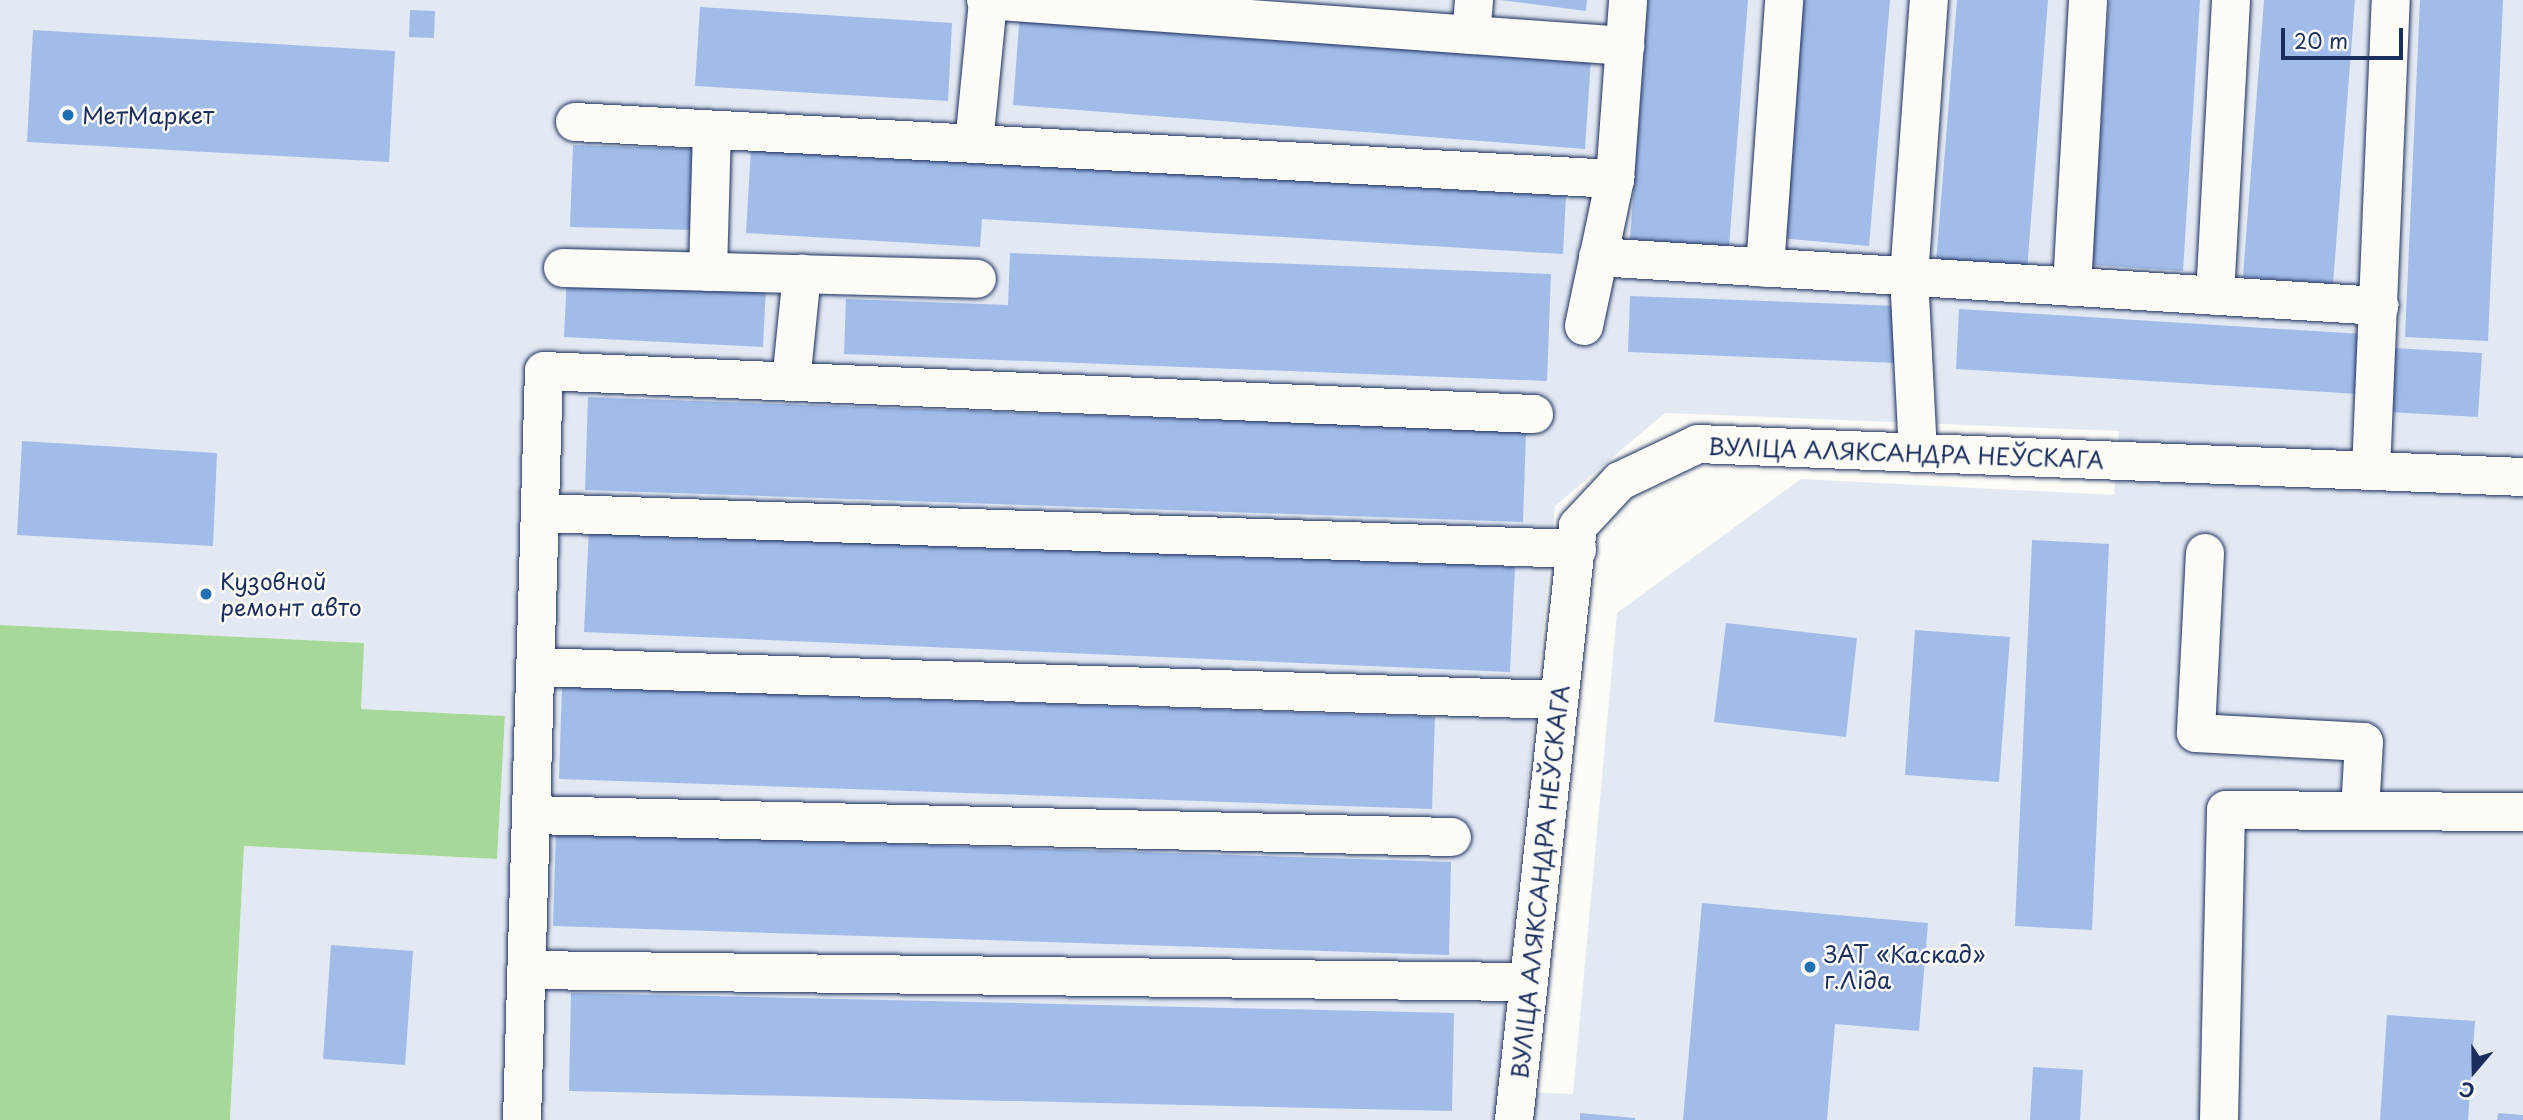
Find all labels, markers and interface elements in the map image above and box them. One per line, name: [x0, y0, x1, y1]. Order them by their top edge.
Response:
scale bar: [2285, 14, 2408, 58]
text: 20 m: [2294, 24, 2348, 56]
place label: МетМаркет: [82, 101, 214, 129]
marker: МетМаркет: [60, 107, 76, 123]
street label: ВУЛІЦА АЛЯКСАНДРА НЕЎСКАГА: [1707, 432, 2105, 474]
place label: Кузовной ремонт авто: [220, 567, 361, 621]
marker: Кузовной ремонт авто: [198, 586, 214, 602]
street label: ВУЛІЦА АЛЯКСАНДРА НЕЎСКАГА: [1505, 683, 1575, 1081]
place label: ЗАТ «Каскад» г.Ліда: [1824, 940, 1986, 994]
marker: ЗАТ «Каскад» г.Ліда: [1802, 959, 1818, 975]
north arrow: [2439, 1036, 2509, 1106]
text: С: [2455, 1075, 2478, 1106]

